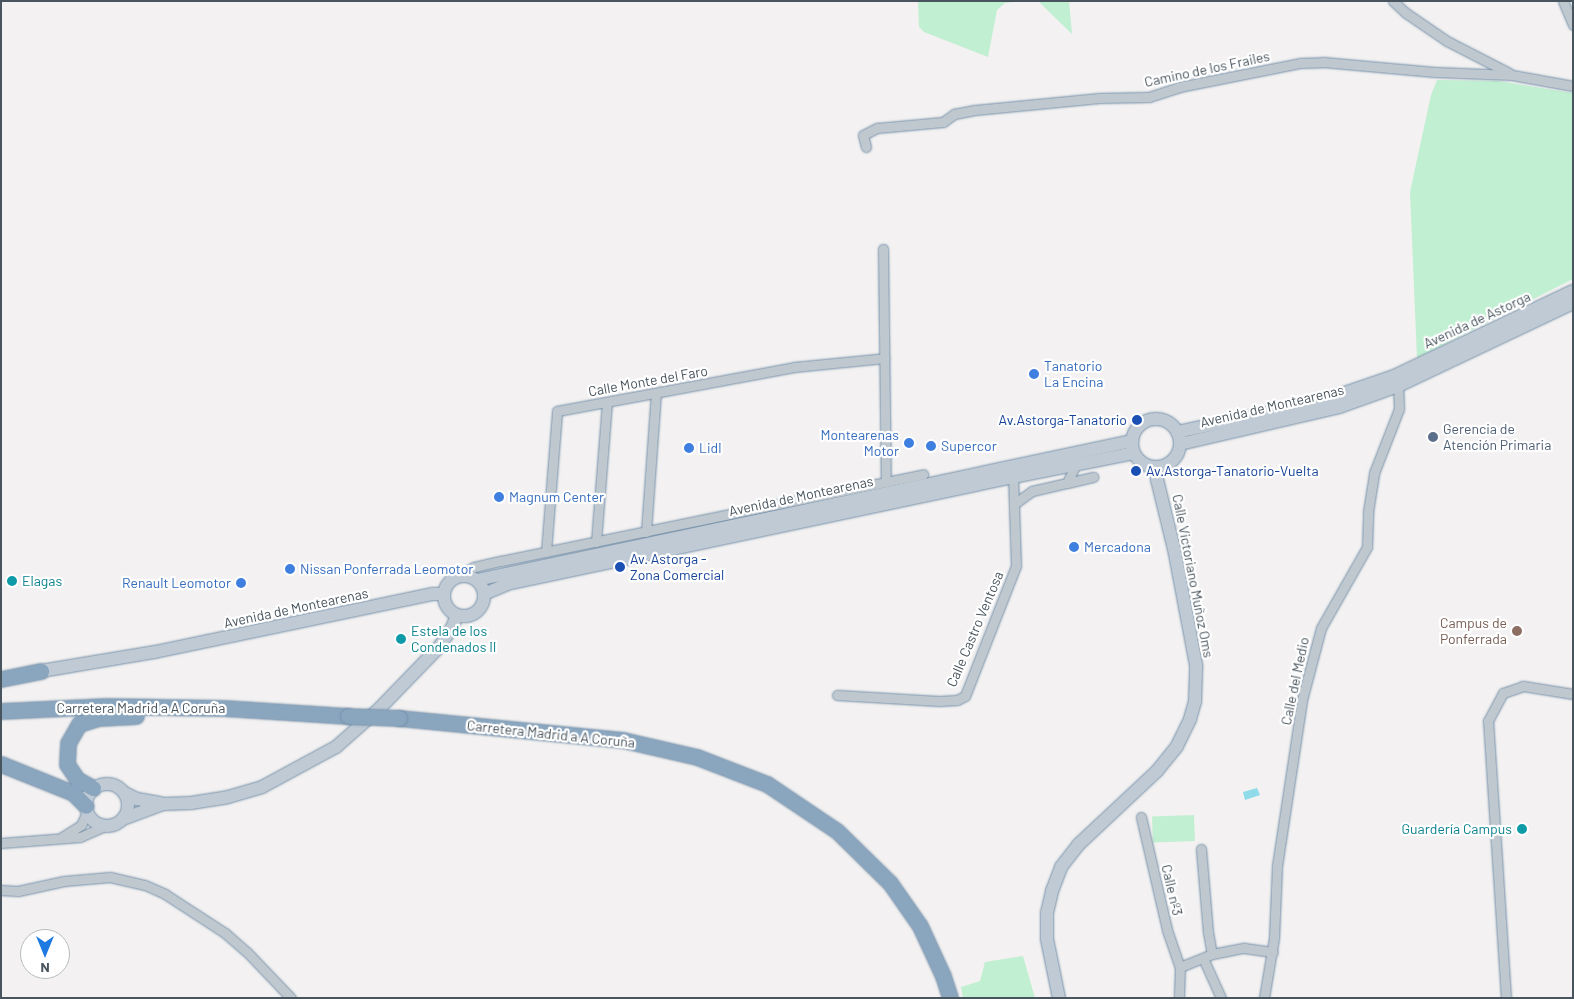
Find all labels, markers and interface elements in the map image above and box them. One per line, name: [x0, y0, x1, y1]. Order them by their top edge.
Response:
street label: Camino de los Frailes: [1143, 48, 1271, 90]
street label: Avenida de Astorga: [1421, 288, 1533, 352]
place label: Tanatorio La Encina: [1044, 358, 1103, 391]
street label: Calle Monte del Faro: [587, 362, 709, 400]
marker: Tanatorio La Encina: [1028, 368, 1040, 380]
street label: Avenida de Montearenas: [1198, 381, 1346, 431]
place label: Av.Astorga-Tanatorio: [999, 412, 1127, 428]
marker: Av.Astorga-Tanatorio: [1131, 414, 1143, 426]
place label: Gerencia de Atención Primaria: [1443, 421, 1551, 454]
place label: Montearenas Motor: [820, 427, 899, 460]
marker: Gerencia de Atención Primaria: [1427, 431, 1439, 443]
marker: Montearenas Motor: [903, 437, 915, 449]
place label: Supercor: [941, 438, 997, 454]
place label: Lidl: [699, 440, 721, 456]
marker: Supercor: [925, 440, 937, 452]
marker: Lidl: [683, 442, 695, 454]
place label: Av.Astorga-Tanatorio-Vuelta: [1146, 463, 1319, 479]
marker: Av.Astorga-Tanatorio-Vuelta: [1130, 465, 1142, 477]
street label: Avenida de Montearenas: [727, 472, 875, 520]
place label: Magnum Center: [509, 489, 604, 505]
marker: Magnum Center: [493, 491, 505, 503]
street label: Calle Victoriano Muñoz Oms: [1169, 493, 1217, 659]
place label: Mercadona: [1084, 539, 1151, 555]
marker: Mercadona: [1068, 541, 1080, 553]
place label: Av. Astorga - Zona Comercial: [630, 551, 724, 584]
place label: Nissan Ponferrada Leomotor: [300, 561, 473, 577]
marker: Av. Astorga - Zona Comercial: [614, 561, 626, 573]
marker: Nissan Ponferrada Leomotor: [284, 563, 296, 575]
street label: Calle Castro Ventosa: [943, 569, 1007, 689]
place label: Elagas: [22, 573, 62, 589]
marker: Elagas: [6, 575, 18, 587]
place label: Renault Leomotor: [122, 575, 231, 591]
marker: Renault Leomotor: [235, 577, 247, 589]
street label: Avenida de Montearenas: [222, 584, 370, 632]
place label: Campus de Ponferrada: [1440, 615, 1507, 648]
place label: Estela de los Condenados II: [411, 623, 496, 656]
marker: Campus de Ponferrada: [1511, 625, 1523, 637]
marker: Estela de los Condenados II: [395, 633, 407, 645]
street label: Calle del Medio: [1277, 635, 1313, 727]
street label: Carretera Madrid a A Coruña: [57, 700, 225, 716]
street label: Carretera Madrid a A Coruña: [466, 717, 636, 751]
place label: Guardería Campus: [1402, 821, 1512, 837]
marker: Guardería Campus: [1516, 823, 1528, 835]
street label: Calle nº3: [1158, 863, 1186, 917]
north arrow: [20, 929, 70, 979]
text: N: [40, 960, 50, 977]

